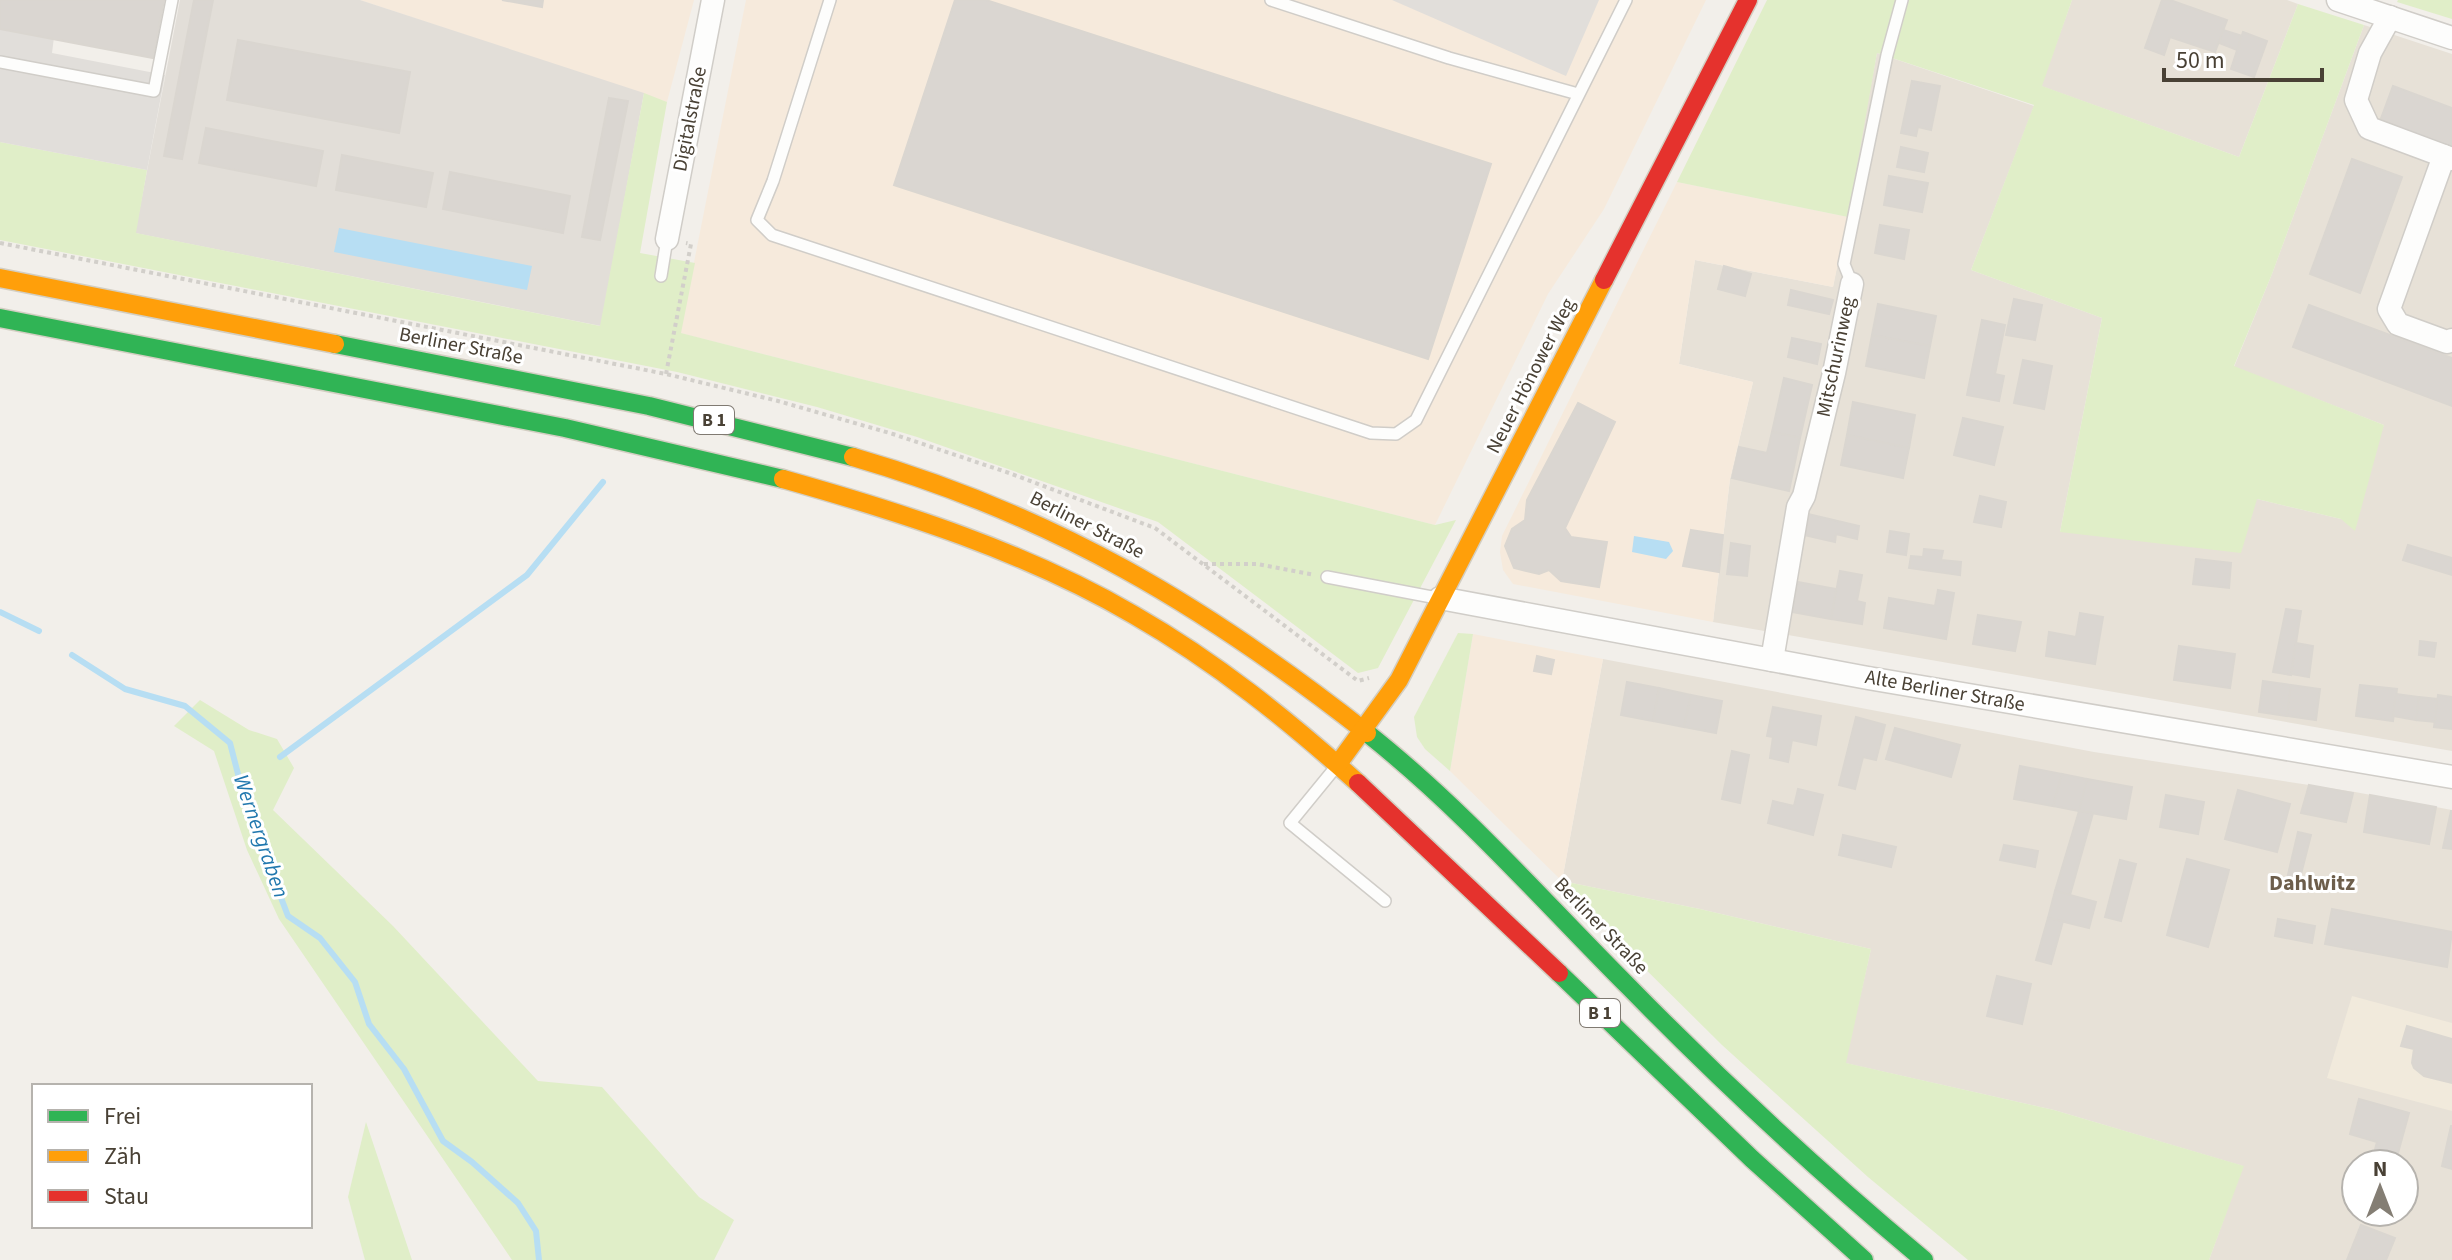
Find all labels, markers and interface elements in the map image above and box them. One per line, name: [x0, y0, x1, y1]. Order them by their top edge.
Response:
scale bar: [2164, 32, 2322, 82]
text: 50 m: [2176, 43, 2225, 78]
street label: Digitalstraße: [666, 64, 714, 174]
street label: Neuer Hönower Weg: [1480, 294, 1582, 458]
street label: Mitschurinweg: [1810, 294, 1862, 420]
street label: Berliner Straße: [397, 320, 525, 372]
road number: B 1: [694, 406, 734, 434]
street label: Berliner Straße: [1025, 484, 1149, 566]
street label: Alte Berliner Straße: [1863, 663, 2027, 719]
water label: Wernergraben: [225, 770, 297, 902]
district label: Dahlwitz: [2269, 867, 2355, 899]
street label: Berliner Straße: [1547, 871, 1655, 981]
road number: B 1: [1580, 999, 1620, 1027]
legend: [32, 1084, 312, 1228]
text: Frei: [104, 1099, 141, 1134]
text: Zäh: [104, 1139, 142, 1174]
north arrow: [2340, 1148, 2420, 1228]
text: N: [2373, 1153, 2387, 1185]
text: Stau: [104, 1179, 149, 1214]

